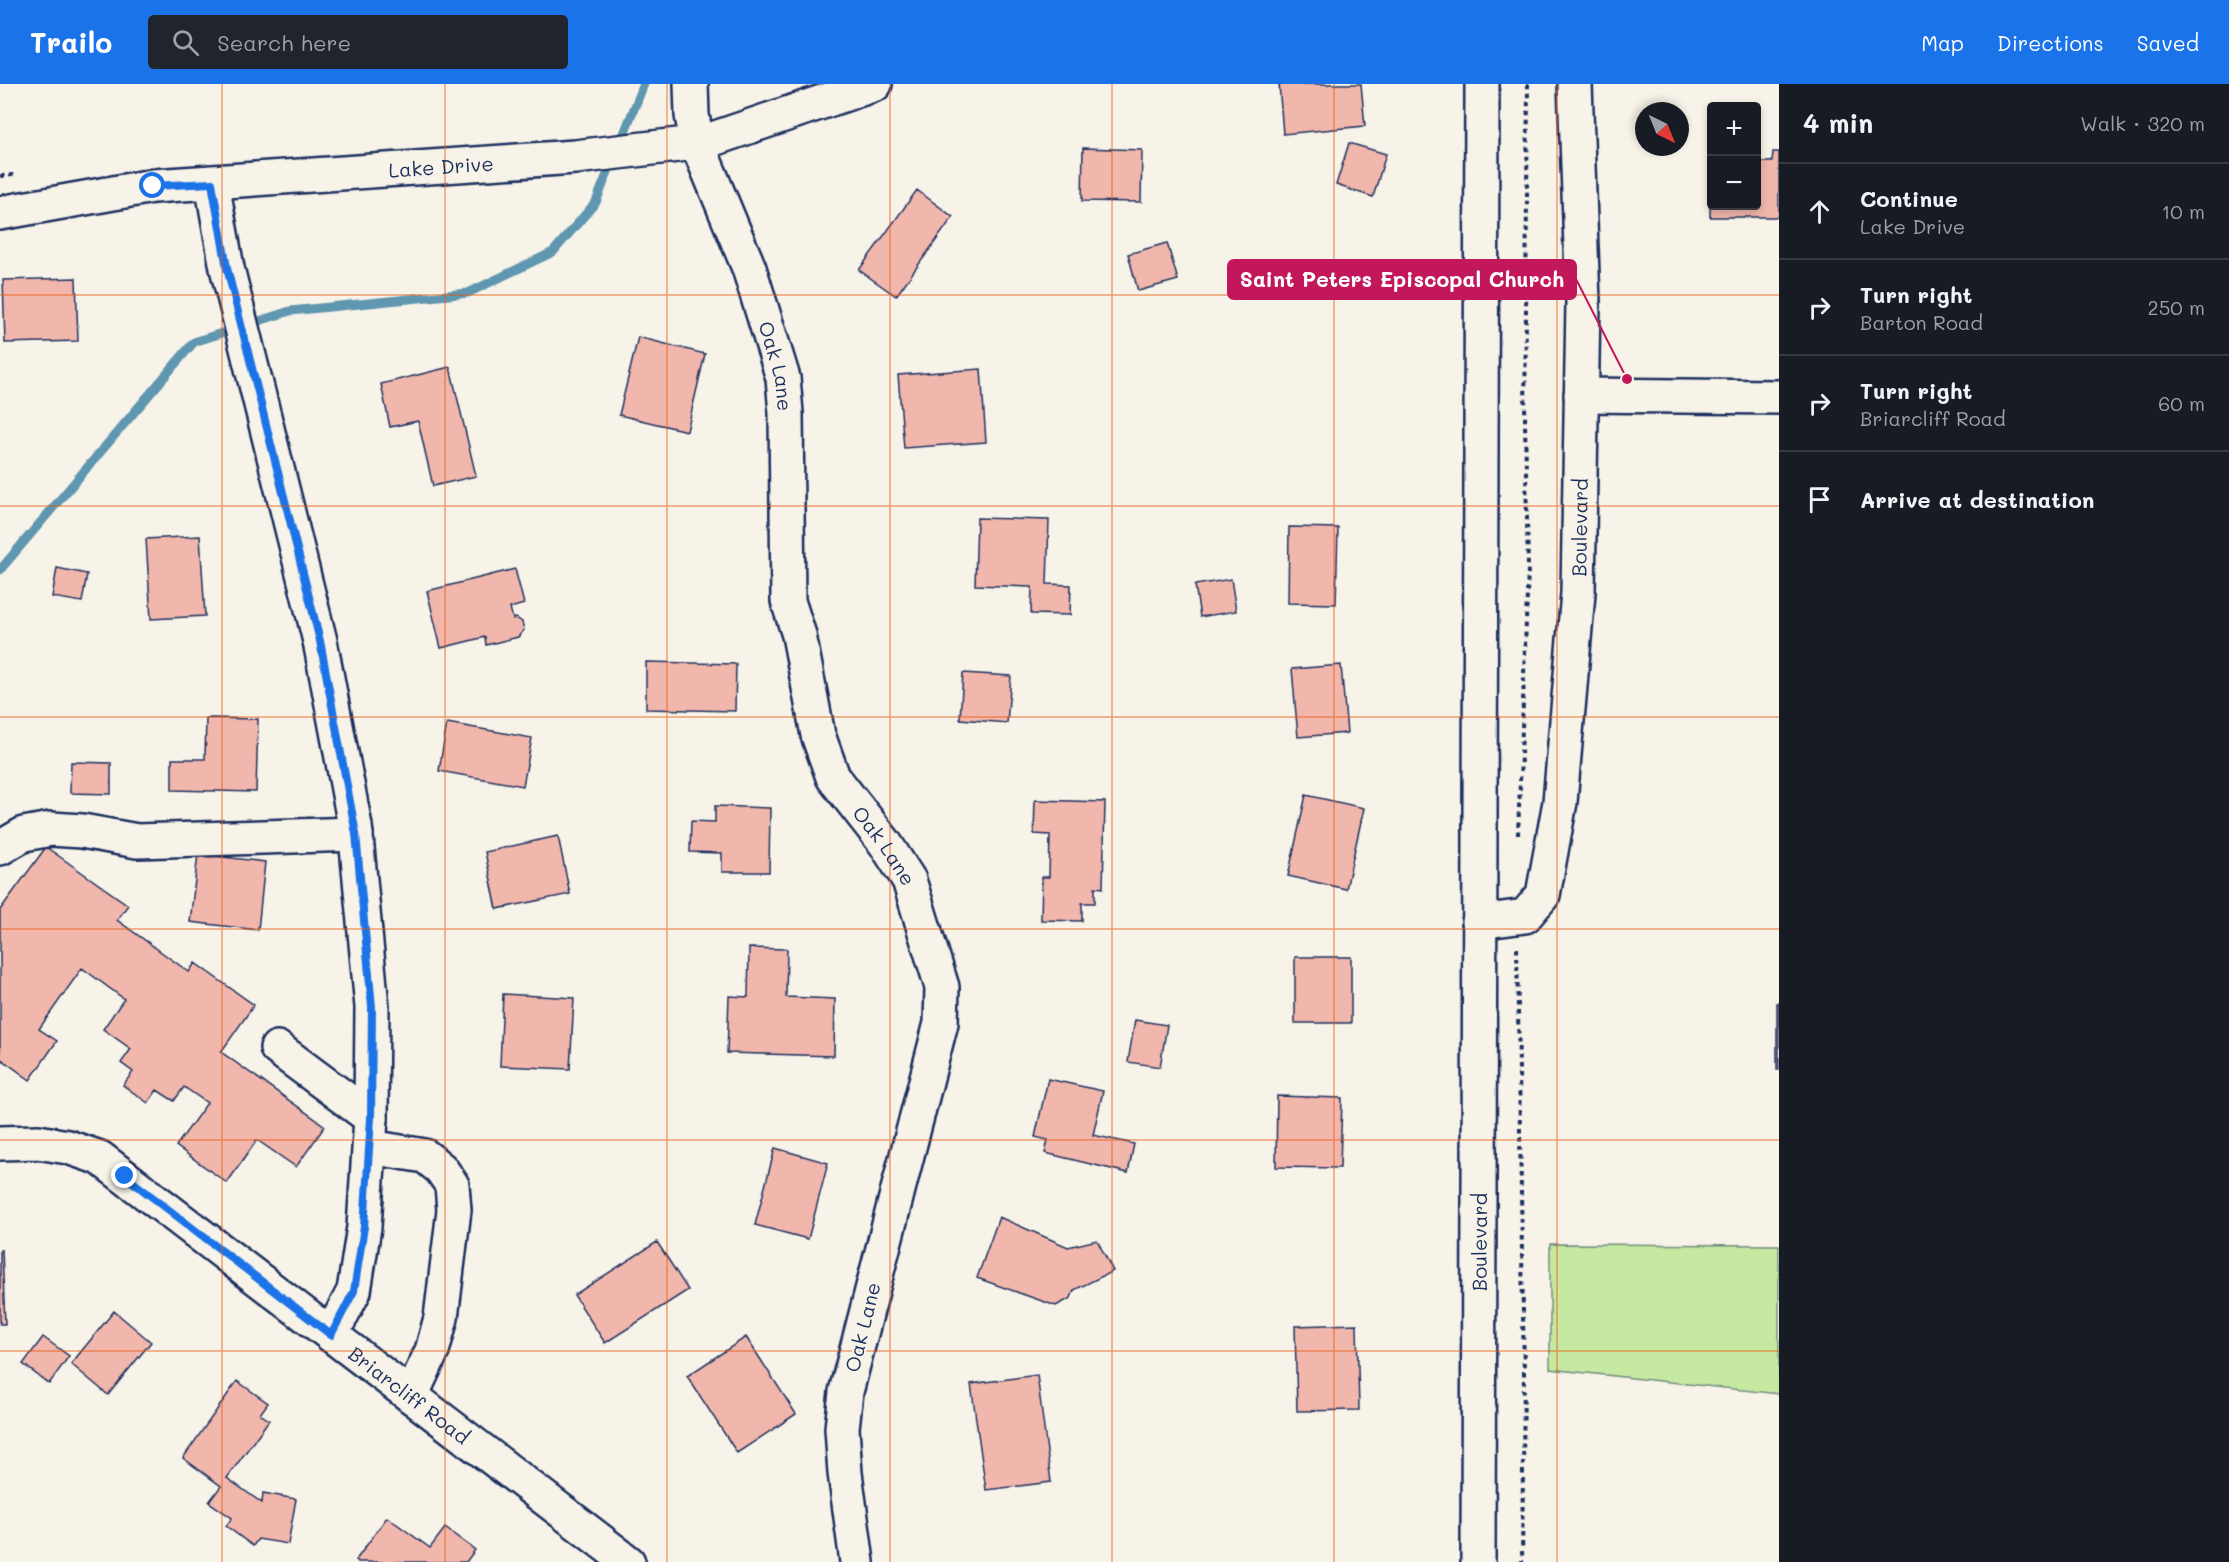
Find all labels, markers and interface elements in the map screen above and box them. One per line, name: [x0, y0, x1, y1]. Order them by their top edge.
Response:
search box: [148, 15, 568, 69]
text: Trailo: [30, 24, 112, 60]
icon: search: [169, 26, 202, 59]
text: Search here: [217, 28, 351, 57]
text: Map: [1921, 29, 1964, 56]
text: Directions: [1997, 29, 2104, 56]
text: Saved: [2137, 29, 2199, 56]
north arrow: [1635, 102, 1689, 156]
map controls: [1707, 102, 1761, 210]
button: +: [1707, 102, 1761, 156]
text: 4 min: [1803, 106, 1873, 140]
text: Walk · 320 m: [2080, 110, 2205, 136]
street label: Lake Drive: [388, 150, 494, 183]
button: −: [1707, 156, 1761, 210]
route start: [139, 172, 165, 198]
text: Continue: [1860, 184, 1958, 213]
icon: ahead: [1803, 195, 1836, 228]
text: 10 m: [2161, 198, 2205, 224]
text: Lake Drive: [1860, 213, 1965, 239]
callout: Saint Peters Episcopal Church: [1228, 260, 1576, 299]
text: Saint Peters Episcopal Church: [1240, 265, 1564, 292]
text: Turn right: [1860, 280, 1972, 309]
icon: right: [1803, 291, 1836, 324]
text: 250 m: [2148, 294, 2205, 320]
text: Barton Road: [1860, 309, 1983, 335]
street label: Oak Lane: [753, 318, 799, 412]
text: Turn right: [1860, 376, 1972, 405]
icon: right: [1803, 387, 1836, 420]
text: 60 m: [2158, 390, 2205, 416]
text: Briarcliff Road: [1860, 405, 2006, 431]
street label: Boulevard: [1565, 478, 1593, 577]
icon: arrive: [1803, 483, 1836, 516]
text: Arrive at destination: [1860, 485, 2095, 514]
street label: Oak Lane: [847, 800, 922, 890]
route end: [111, 1162, 137, 1188]
street label: Boulevard: [1466, 1193, 1492, 1291]
street label: Oak Lane: [838, 1279, 886, 1375]
street label: Briarcliff Road: [344, 1340, 475, 1449]

